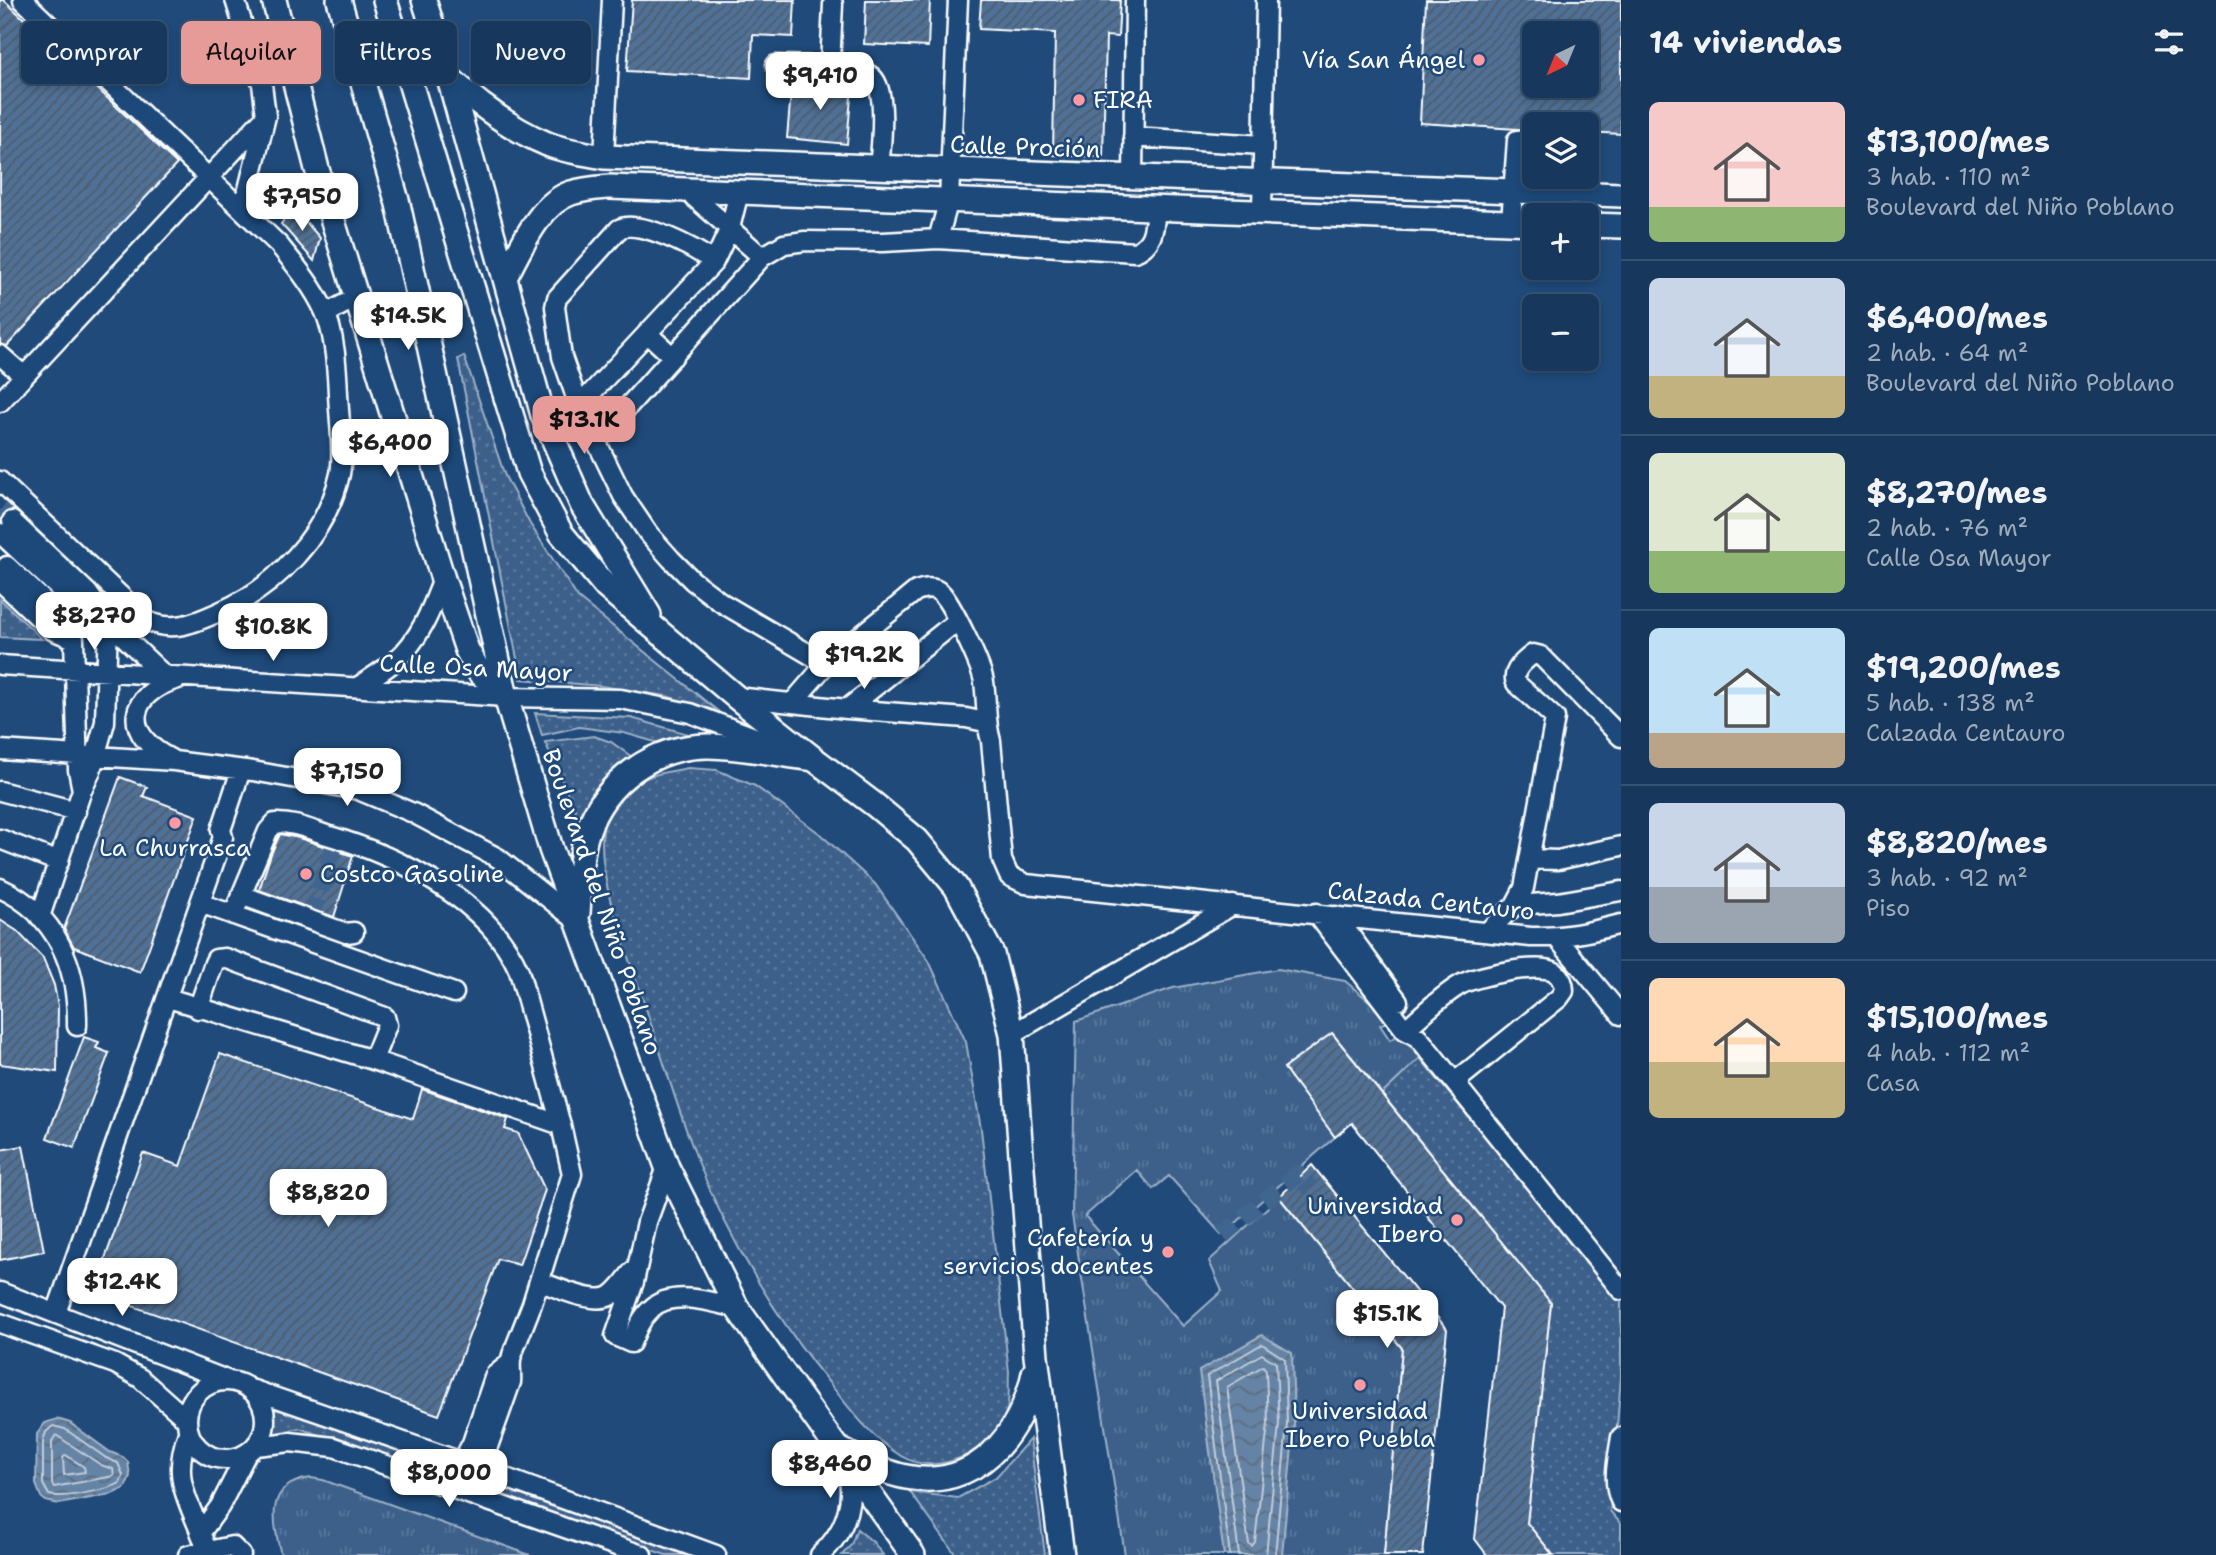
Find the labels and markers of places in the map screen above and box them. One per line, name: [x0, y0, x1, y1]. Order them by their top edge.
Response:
place label: Vía San Ángel: [1302, 44, 1466, 76]
pin: $9,410: [763, 52, 877, 112]
marker: Vía San Ángel: [1471, 52, 1487, 68]
place label: FIRA: [1093, 84, 1153, 116]
marker: FIRA: [1071, 92, 1087, 108]
pin: $7,950: [245, 174, 359, 233]
pin: $14.5K: [351, 292, 465, 352]
pin: $13.1K: [527, 396, 641, 456]
pin: $6,400: [333, 420, 447, 479]
pin: $8,270: [37, 592, 151, 652]
pin: $10.8K: [216, 604, 330, 663]
pin: $19.2K: [807, 632, 921, 691]
pin: $7,150: [290, 748, 404, 808]
marker: La Churrasca: [167, 815, 183, 831]
place label: La Churrasca: [99, 832, 251, 864]
place label: Costco Gasoline: [320, 858, 505, 890]
marker: Costco Gasoline: [298, 866, 314, 882]
pin: $8,820: [271, 1170, 385, 1229]
place label: Universidad Ibero: [1307, 1190, 1443, 1250]
marker: Universidad Ibero: [1449, 1212, 1465, 1228]
place label: Cafetería y servicios docentes: [943, 1222, 1154, 1282]
marker: Cafetería y servicios docentes: [1160, 1244, 1176, 1260]
pin: $12.4K: [65, 1258, 179, 1318]
pin: $15.1K: [1330, 1290, 1444, 1350]
marker: Universidad Ibero Puebla: [1352, 1377, 1368, 1393]
place label: Universidad Ibero Puebla: [1285, 1395, 1435, 1455]
pin: $8,460: [773, 1440, 887, 1500]
pin: $8,000: [392, 1450, 506, 1509]

